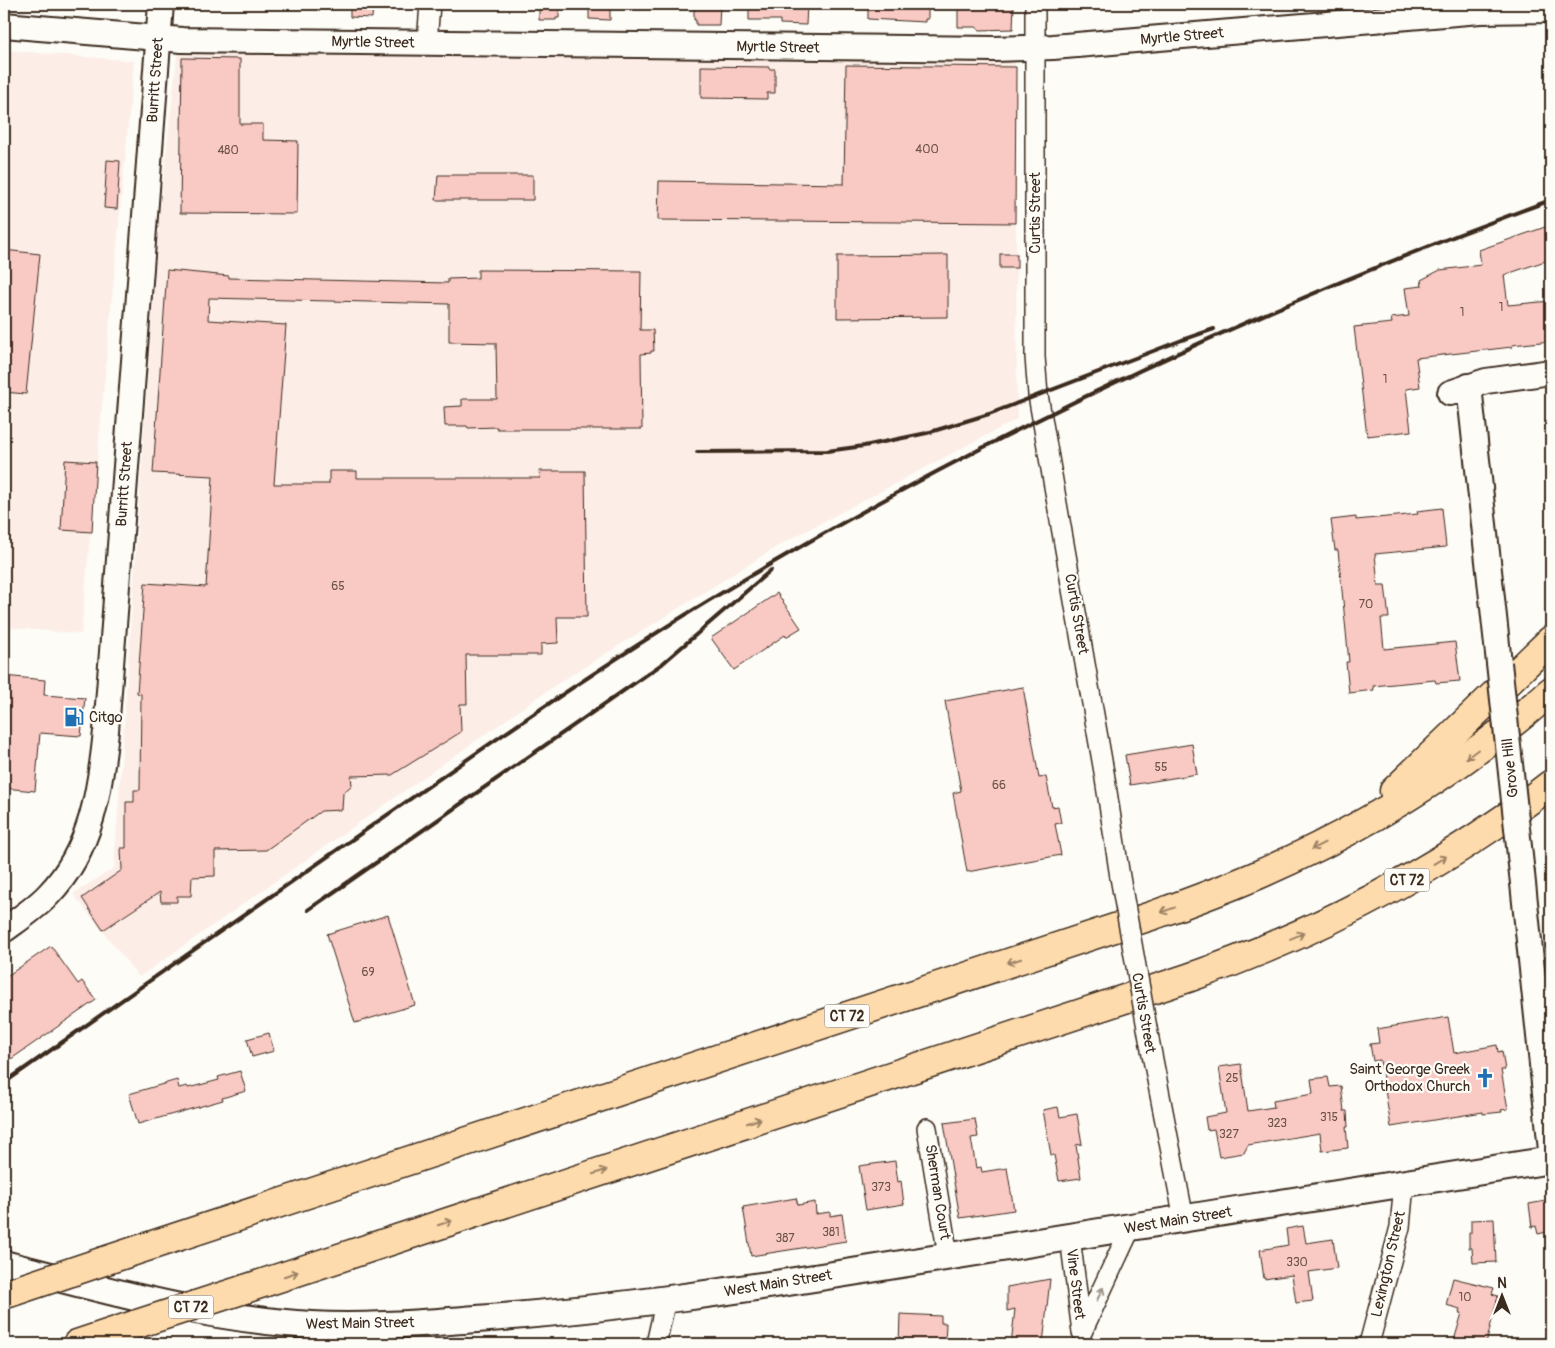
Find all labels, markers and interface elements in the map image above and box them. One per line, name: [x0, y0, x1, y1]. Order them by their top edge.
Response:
street label: Myrtle Street: [1140, 23, 1225, 50]
street label: Myrtle Street: [331, 32, 416, 53]
street label: Burritt Street: [143, 36, 168, 123]
street label: Myrtle Street: [736, 37, 821, 58]
house number: 400: [915, 142, 939, 157]
house number: 480: [217, 143, 239, 158]
street label: Curtis Street: [1026, 171, 1045, 254]
house number: 1: [1499, 300, 1503, 315]
house number: 1: [1460, 305, 1464, 320]
house number: 1: [1383, 372, 1387, 387]
street label: Burritt Street: [112, 440, 137, 527]
street label: Curtis Street: [1060, 572, 1093, 657]
house number: 65: [331, 579, 345, 594]
house number: 70: [1359, 597, 1373, 612]
fuel station icon: Citgo: [63, 706, 85, 728]
place label: Citgo: [89, 708, 123, 727]
street label: Grove Hill: [1498, 737, 1523, 799]
one-way arrow: [1465, 749, 1479, 759]
house number: 55: [1154, 760, 1168, 775]
house number: 66: [992, 778, 1006, 793]
one-way arrow: [1310, 841, 1325, 851]
one-way arrow: [1433, 855, 1447, 865]
road number: CT 72: [1384, 868, 1430, 892]
one-way arrow: [1161, 906, 1176, 915]
one-way arrow: [1289, 931, 1304, 941]
one-way arrow: [1007, 957, 1022, 966]
house number: 69: [361, 965, 375, 980]
street label: Curtis Street: [1127, 971, 1160, 1056]
road number: CT 72: [824, 1004, 870, 1028]
place label: Saint George Greek Orthodox Church: [1349, 1060, 1471, 1096]
church icon: Saint George Greek Orthodox Church: [1474, 1067, 1496, 1089]
house number: 25: [1225, 1071, 1239, 1086]
house number: 315: [1320, 1110, 1338, 1125]
one-way arrow: [746, 1116, 761, 1125]
house number: 323: [1267, 1116, 1287, 1131]
house number: 327: [1219, 1127, 1240, 1142]
street label: Sherman Court: [921, 1143, 955, 1242]
one-way arrow: [591, 1167, 607, 1176]
house number: 373: [871, 1180, 891, 1195]
street label: West Main Street: [1123, 1202, 1234, 1238]
street label: Lexington Street: [1367, 1208, 1410, 1319]
one-way arrow: [437, 1218, 453, 1227]
house number: 381: [822, 1225, 840, 1240]
house number: 387: [775, 1231, 795, 1246]
street label: Vine Street: [1062, 1248, 1089, 1322]
house number: 330: [1286, 1255, 1308, 1270]
street label: West Main Street: [723, 1265, 834, 1301]
one-way arrow: [283, 1269, 298, 1278]
north arrow: [1478, 1270, 1528, 1320]
text: N: [1497, 1275, 1507, 1292]
one-way arrow: [1095, 1287, 1105, 1302]
house number: 10: [1459, 1290, 1471, 1305]
road number: CT 72: [168, 1295, 214, 1318]
street label: West Main Street: [305, 1313, 416, 1334]

